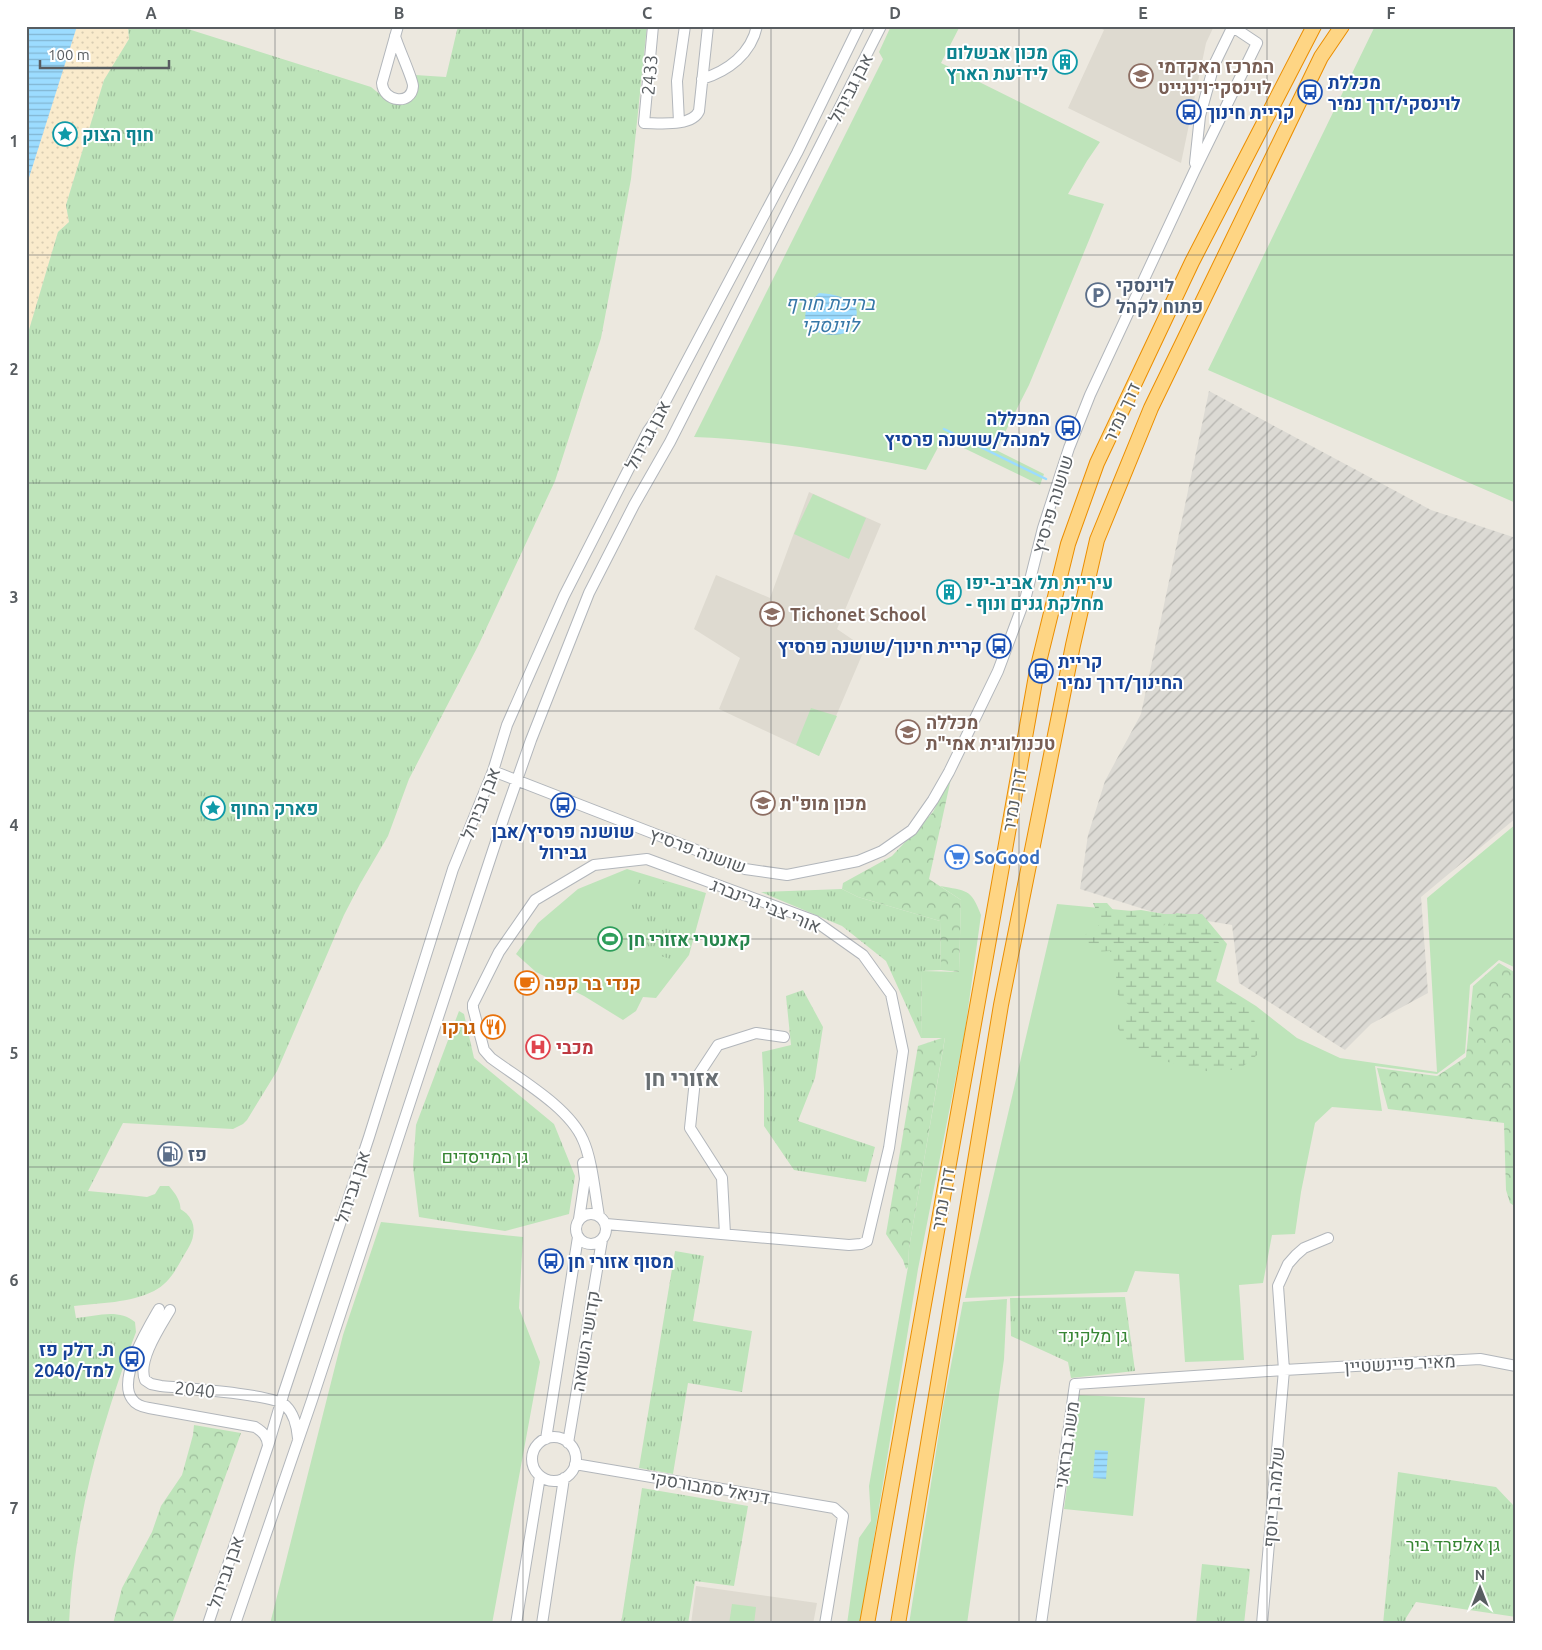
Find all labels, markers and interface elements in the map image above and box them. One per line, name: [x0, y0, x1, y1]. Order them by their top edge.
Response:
text: A: [145, 4, 157, 22]
text: B: [394, 4, 404, 22]
text: C: [642, 4, 652, 22]
text: D: [889, 4, 901, 22]
text: E: [1138, 4, 1148, 22]
text: F: [1387, 4, 1396, 22]
scale bar: [40, 38, 169, 70]
place label: מכון אבשלום לידיעת הארץ: [946, 42, 1048, 84]
text: 100 m: [48, 46, 90, 63]
building icon: מכון אבשלום לידיעת הארץ: [1052, 49, 1078, 75]
street label: אבן גבירול: [824, 50, 877, 127]
street label: 2433: [637, 54, 661, 96]
place label: המרכז האקדמי לוינסקי־וינגייט: [1158, 56, 1274, 98]
school or university icon: המרכז האקדמי לוינסקי־וינגייט: [1128, 63, 1154, 89]
place label: מכללת לוינסקי/דרך נמיר: [1328, 72, 1461, 114]
bus stop icon: מכללת לוינסקי/דרך נמיר: [1297, 79, 1323, 105]
bus stop icon: קריית חינוך: [1176, 99, 1202, 125]
place label: קריית חינוך: [1206, 102, 1294, 123]
place icon: חוף הצוק: [52, 121, 78, 147]
place label: חוף הצוק: [82, 124, 154, 145]
text: 1: [9, 132, 19, 150]
place label: לוינסקי פתוח לקהל: [1116, 275, 1203, 317]
parking icon: לוינסקי פתוח לקהל: [1085, 282, 1111, 308]
water label: בריכת חורף לוינסקי: [785, 292, 876, 336]
text: 2: [9, 360, 19, 378]
street label: דרך נמיר: [1099, 379, 1144, 445]
street label: אבן גבירול: [620, 397, 674, 474]
place label: המכללה למנהל/שושנה פרסיץ: [885, 408, 1050, 450]
bus stop icon: המכללה למנהל/שושנה פרסיץ: [1055, 415, 1081, 441]
street label: שושנה פרסיץ: [1028, 452, 1077, 556]
place label: עיריית תל אביב-יפו - מחלקת גנים ונוף: [966, 572, 1113, 614]
building icon: עיריית תל אביב-יפו - מחלקת גנים ונוף: [936, 579, 962, 605]
text: 3: [9, 588, 19, 606]
school or university icon: Tichonet School: [759, 601, 785, 627]
place label: Tichonet School: [790, 604, 927, 624]
bus stop icon: קריית חינוך/שושנה פרסיץ: [986, 633, 1012, 659]
place label: קריית חינוך/שושנה פרסיץ: [778, 636, 982, 657]
place label: קריית החינוך/דרך נמיר: [1058, 651, 1183, 693]
bus stop icon: קריית החינוך/דרך נמיר: [1028, 658, 1054, 684]
place label: מכללה טכנולוגית אמי"ת: [926, 712, 1055, 753]
school or university icon: מכללה טכנולוגית אמי"ת: [895, 719, 921, 745]
street label: אבן גבירול: [457, 764, 504, 842]
street label: דרך נמיר: [998, 767, 1029, 833]
school or university icon: מכון מופ"ת: [750, 790, 776, 816]
bus stop icon: שושנה פרסיץ/אבן גבירול: [550, 792, 576, 818]
place label: מכון מופ"ת: [780, 793, 867, 814]
place icon: פארק החוף: [200, 795, 226, 821]
place label: פארק החוף: [230, 798, 318, 819]
text: 4: [9, 816, 19, 834]
place label: שושנה פרסיץ/אבן גבירול: [491, 821, 635, 862]
street label: שושנה פרסיץ: [646, 823, 749, 878]
supermarket icon: SoGood: [944, 844, 970, 870]
place label: SoGood: [974, 847, 1040, 867]
street label: אורי צבי גרינברג: [708, 874, 824, 936]
sports icon: קאנטרי אזורי חן: [597, 926, 623, 952]
place label: קאנטרי אזורי חן: [628, 929, 751, 950]
cafe icon: קנדי בר קפה: [514, 970, 540, 996]
place label: קנדי בר קפה: [544, 973, 641, 994]
restaurant icon: גרקו: [480, 1014, 506, 1040]
place label: גרקו: [442, 1017, 476, 1038]
hospital icon: מכבי: [525, 1034, 551, 1060]
place label: מכבי: [556, 1037, 594, 1057]
text: 5: [9, 1044, 19, 1062]
district label: אזורי חן: [645, 1065, 719, 1090]
fuel station icon: פז: [157, 1141, 183, 1167]
place label: פז: [188, 1144, 207, 1164]
park label: גן המייסדים: [442, 1146, 528, 1167]
street label: אבן גבירול: [331, 1148, 374, 1226]
street label: דרך נמיר: [927, 1166, 958, 1232]
bus stop icon: מסוף אזורי חן: [538, 1248, 564, 1274]
place label: מסוף אזורי חן: [568, 1251, 674, 1272]
text: 6: [9, 1271, 19, 1289]
street label: קדושי השואה: [567, 1289, 604, 1393]
park label: גן מלקינד: [1058, 1325, 1128, 1346]
place label: ת. דלק פז למד/2040: [34, 1339, 114, 1380]
bus stop icon: ת. דלק פז למד/2040: [119, 1346, 145, 1372]
street label: מאיר פיינשטיין: [1344, 1350, 1456, 1377]
street label: 2040: [174, 1377, 216, 1401]
street label: משה ברזאני: [1050, 1400, 1082, 1490]
street label: שלמה בן יוסף: [1259, 1446, 1288, 1548]
street label: דניאל סמבורסקי: [649, 1467, 771, 1508]
text: 7: [9, 1499, 19, 1517]
street label: אבן גבירול: [203, 1533, 248, 1611]
park label: גן אלפרד ביר: [1406, 1534, 1500, 1555]
north arrow: [1454, 1562, 1504, 1612]
text: N: [1475, 1567, 1485, 1583]

